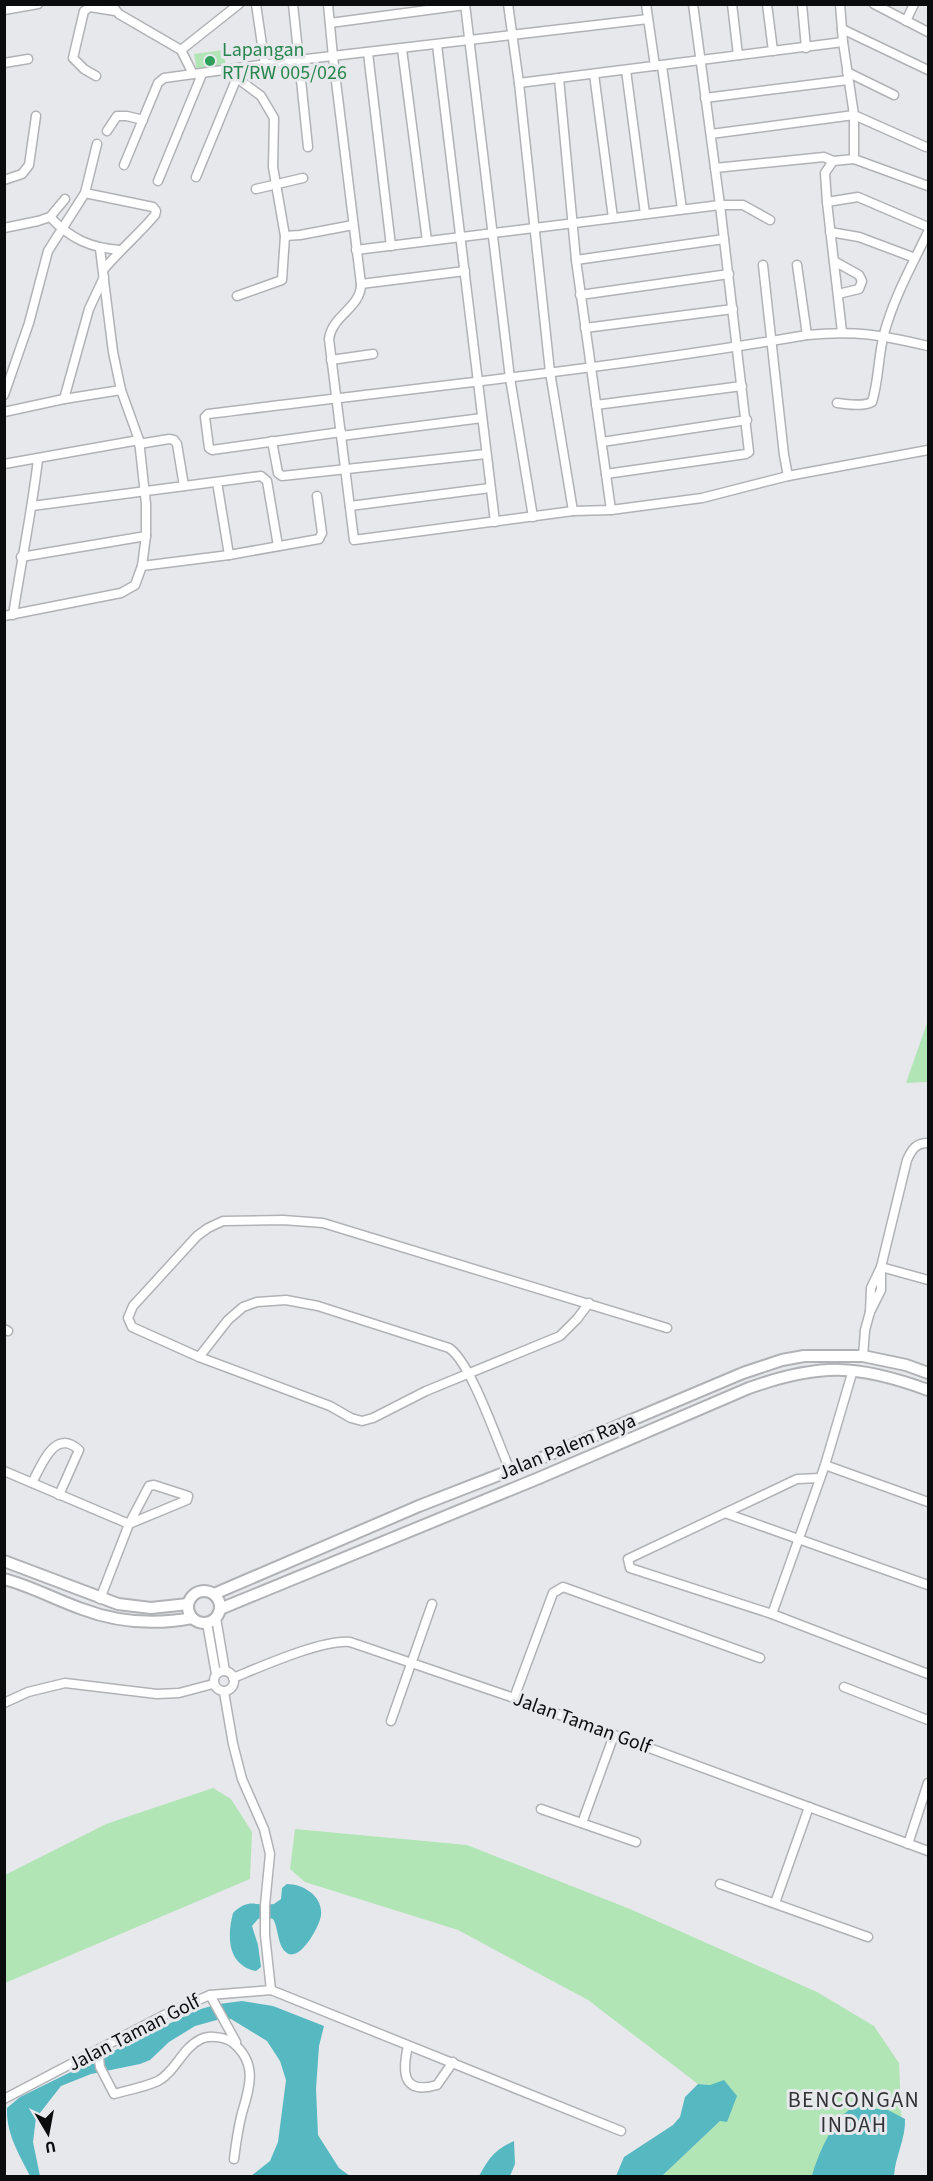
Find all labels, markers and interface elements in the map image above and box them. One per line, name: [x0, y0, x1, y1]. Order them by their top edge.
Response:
place label: Lapangan RT/RW 005/026: [222, 36, 347, 87]
marker: Lapangan RT/RW 005/026: [203, 54, 217, 68]
street label: Jalan Palem Raya: [494, 1407, 640, 1487]
street label: Jalan Taman Golf: [509, 1685, 656, 1761]
street label: Jalan Taman Golf: [63, 1987, 206, 2078]
district label: BENCONGAN INDAH: [788, 2084, 920, 2141]
north arrow: [18, 2103, 78, 2163]
text: U: [43, 2135, 58, 2159]

